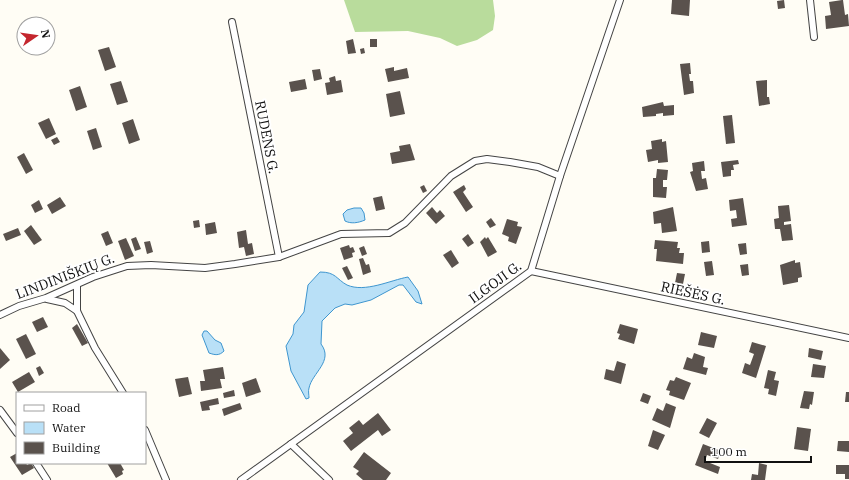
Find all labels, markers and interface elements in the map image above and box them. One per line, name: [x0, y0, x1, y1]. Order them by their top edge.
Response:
north arrow: [16, 16, 56, 56]
text: N: [38, 28, 54, 40]
street label: RUDENS G.: [251, 99, 283, 175]
street label: LINDINIŠKIŲ G.: [13, 248, 117, 303]
street label: ILGOJI G.: [465, 257, 525, 307]
street label: RIEŠĖS G.: [659, 276, 727, 309]
legend: [16, 392, 146, 464]
text: Road: [52, 400, 81, 415]
text: Water: [52, 420, 86, 435]
scale bar: [705, 438, 811, 464]
text: Building: [52, 440, 100, 455]
text: 100 m: [711, 444, 747, 459]

